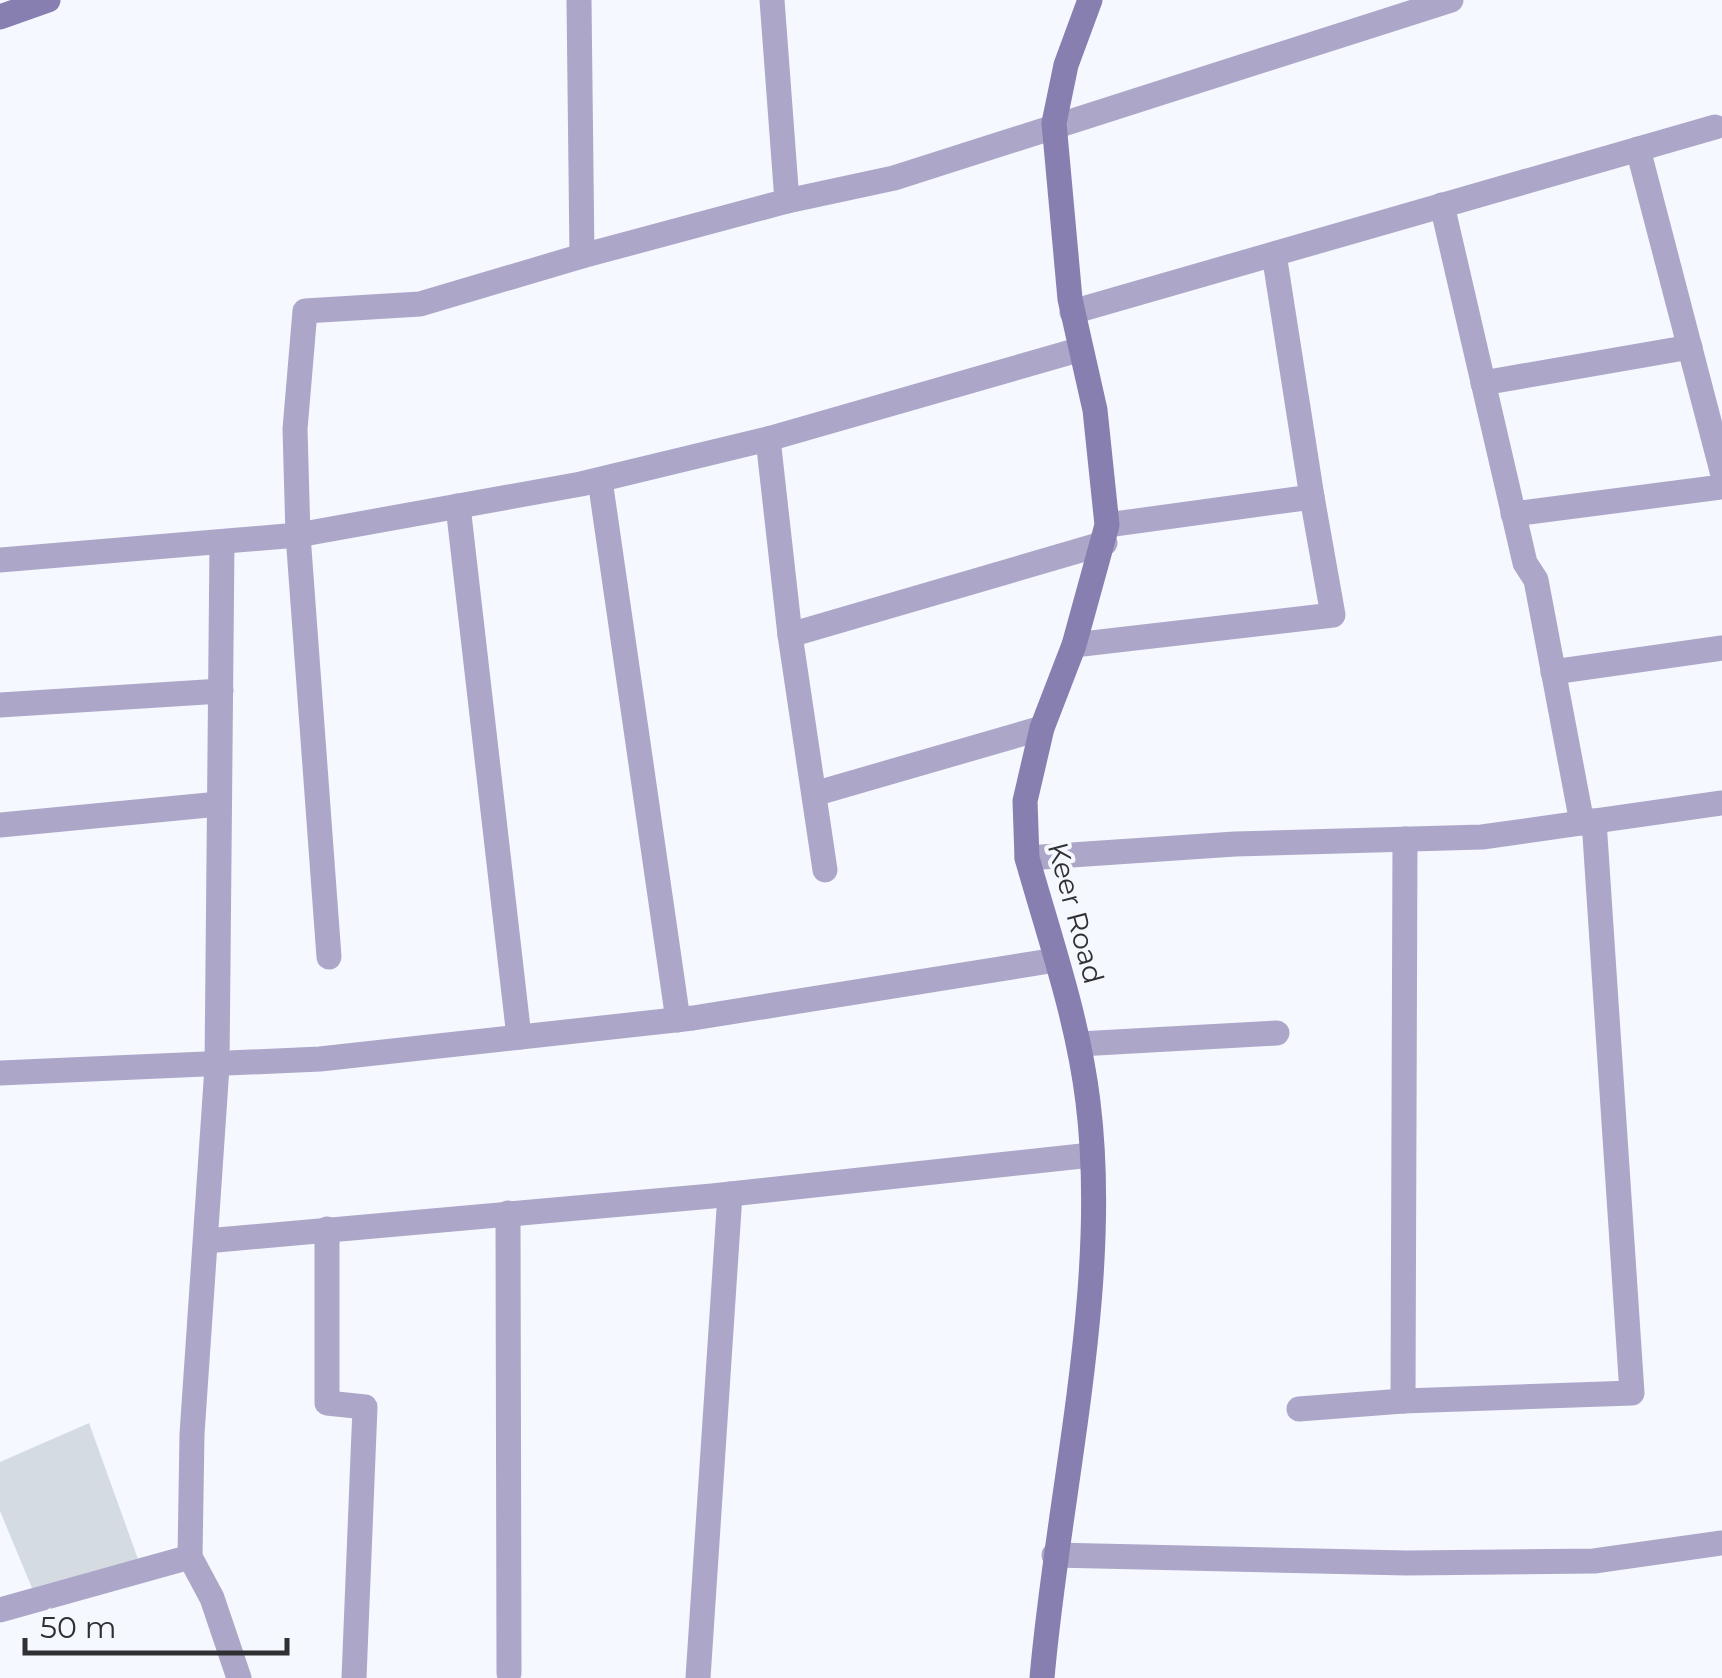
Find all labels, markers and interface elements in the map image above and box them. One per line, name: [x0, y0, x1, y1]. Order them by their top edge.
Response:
street label: Keer Road: [1041, 839, 1111, 987]
scale bar: [25, 1593, 288, 1655]
text: 50 m: [40, 1609, 117, 1646]

